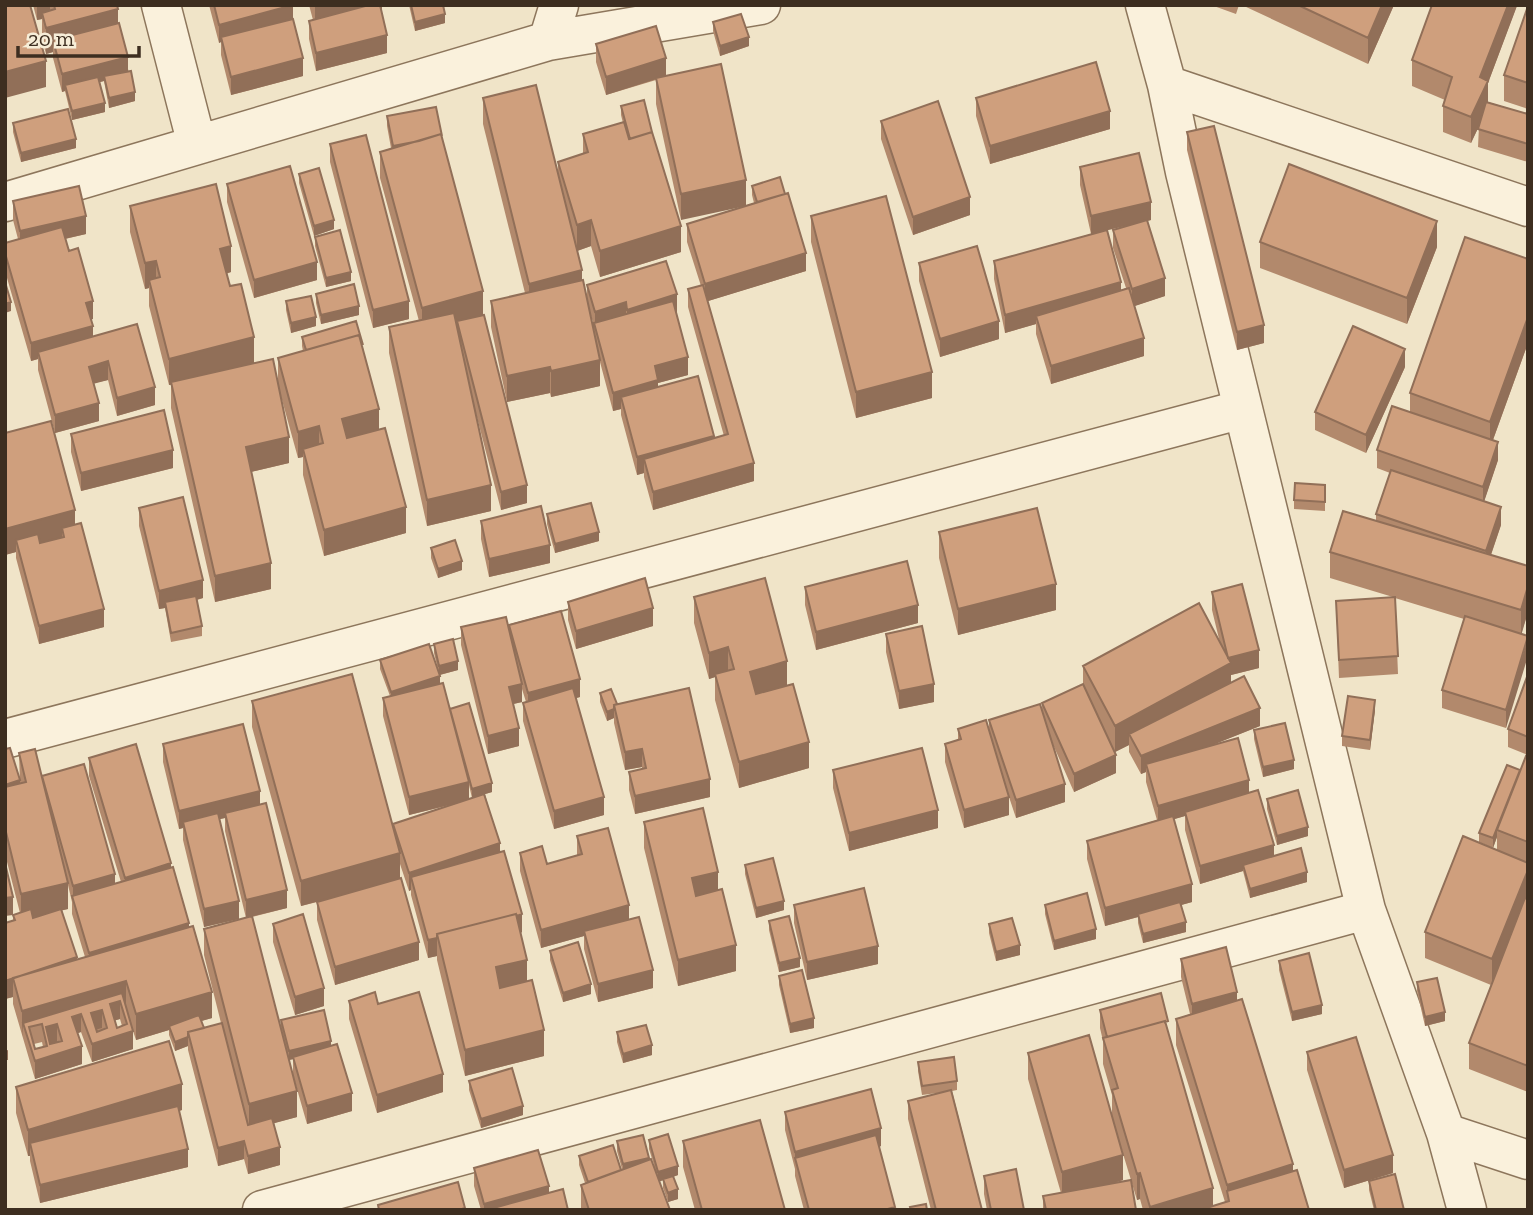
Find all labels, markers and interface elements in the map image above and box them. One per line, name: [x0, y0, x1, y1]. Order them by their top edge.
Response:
scale bar: [18, 14, 138, 58]
text: 20 m: [28, 26, 74, 51]

